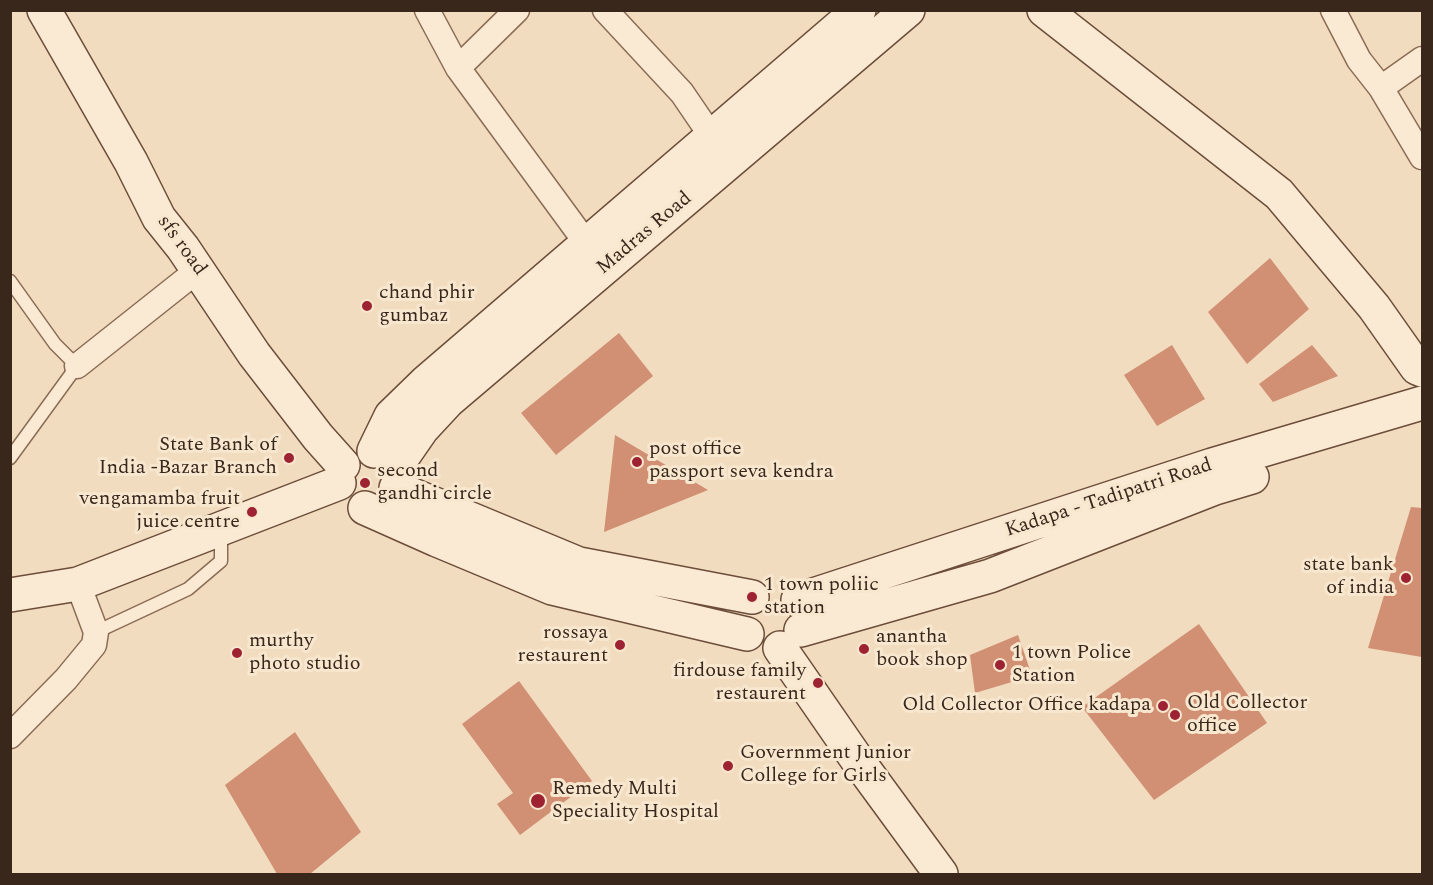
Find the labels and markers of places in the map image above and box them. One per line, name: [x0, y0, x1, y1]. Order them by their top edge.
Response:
place label: chand phir gumbaz: [379, 282, 475, 329]
marker: chand phir gumbaz: [360, 299, 374, 313]
place label: State Bank of India -Bazar Branch: [99, 434, 277, 481]
place label: post office passport seva kendra: [649, 438, 833, 485]
marker: State Bank of India -Bazar Branch: [282, 451, 296, 465]
marker: post office passport seva kendra: [630, 455, 644, 469]
place label: second gandhi circle: [377, 460, 492, 507]
marker: second gandhi circle: [358, 476, 372, 490]
place label: vengamamba fruit juice centre: [79, 488, 240, 535]
marker: vengamamba fruit juice centre: [245, 505, 259, 519]
place label: state bank of india: [1303, 554, 1394, 601]
marker: state bank of india: [1399, 571, 1413, 585]
place label: 1 town poliic station: [764, 574, 879, 621]
marker: 1 town poliic station: [745, 590, 759, 604]
place label: rossaya restaurent: [518, 622, 608, 669]
place label: anantha book shop: [876, 626, 968, 673]
place label: murthy photo studio: [249, 630, 361, 677]
marker: rossaya restaurent: [613, 638, 627, 652]
marker: anantha book shop: [857, 642, 871, 656]
place label: 1 town Police Station: [1012, 642, 1131, 689]
marker: murthy photo studio: [230, 646, 244, 660]
marker: 1 town Police Station: [993, 658, 1007, 672]
place label: firdouse family restaurent: [673, 660, 806, 707]
marker: firdouse family restaurent: [811, 676, 825, 690]
place label: Old Collector office: [1187, 692, 1307, 739]
place label: Old Collector Office kadapa: [902, 694, 1151, 718]
marker: Old Collector Office kadapa: [1156, 699, 1170, 713]
marker: Old Collector office: [1168, 708, 1182, 722]
place label: Government Junior College for Girls: [740, 742, 911, 789]
marker: Government Junior College for Girls: [721, 759, 735, 773]
place label: Remedy Multi Speciality Hospital: [552, 778, 719, 825]
marker: Remedy Multi Speciality Hospital: [529, 792, 547, 810]

